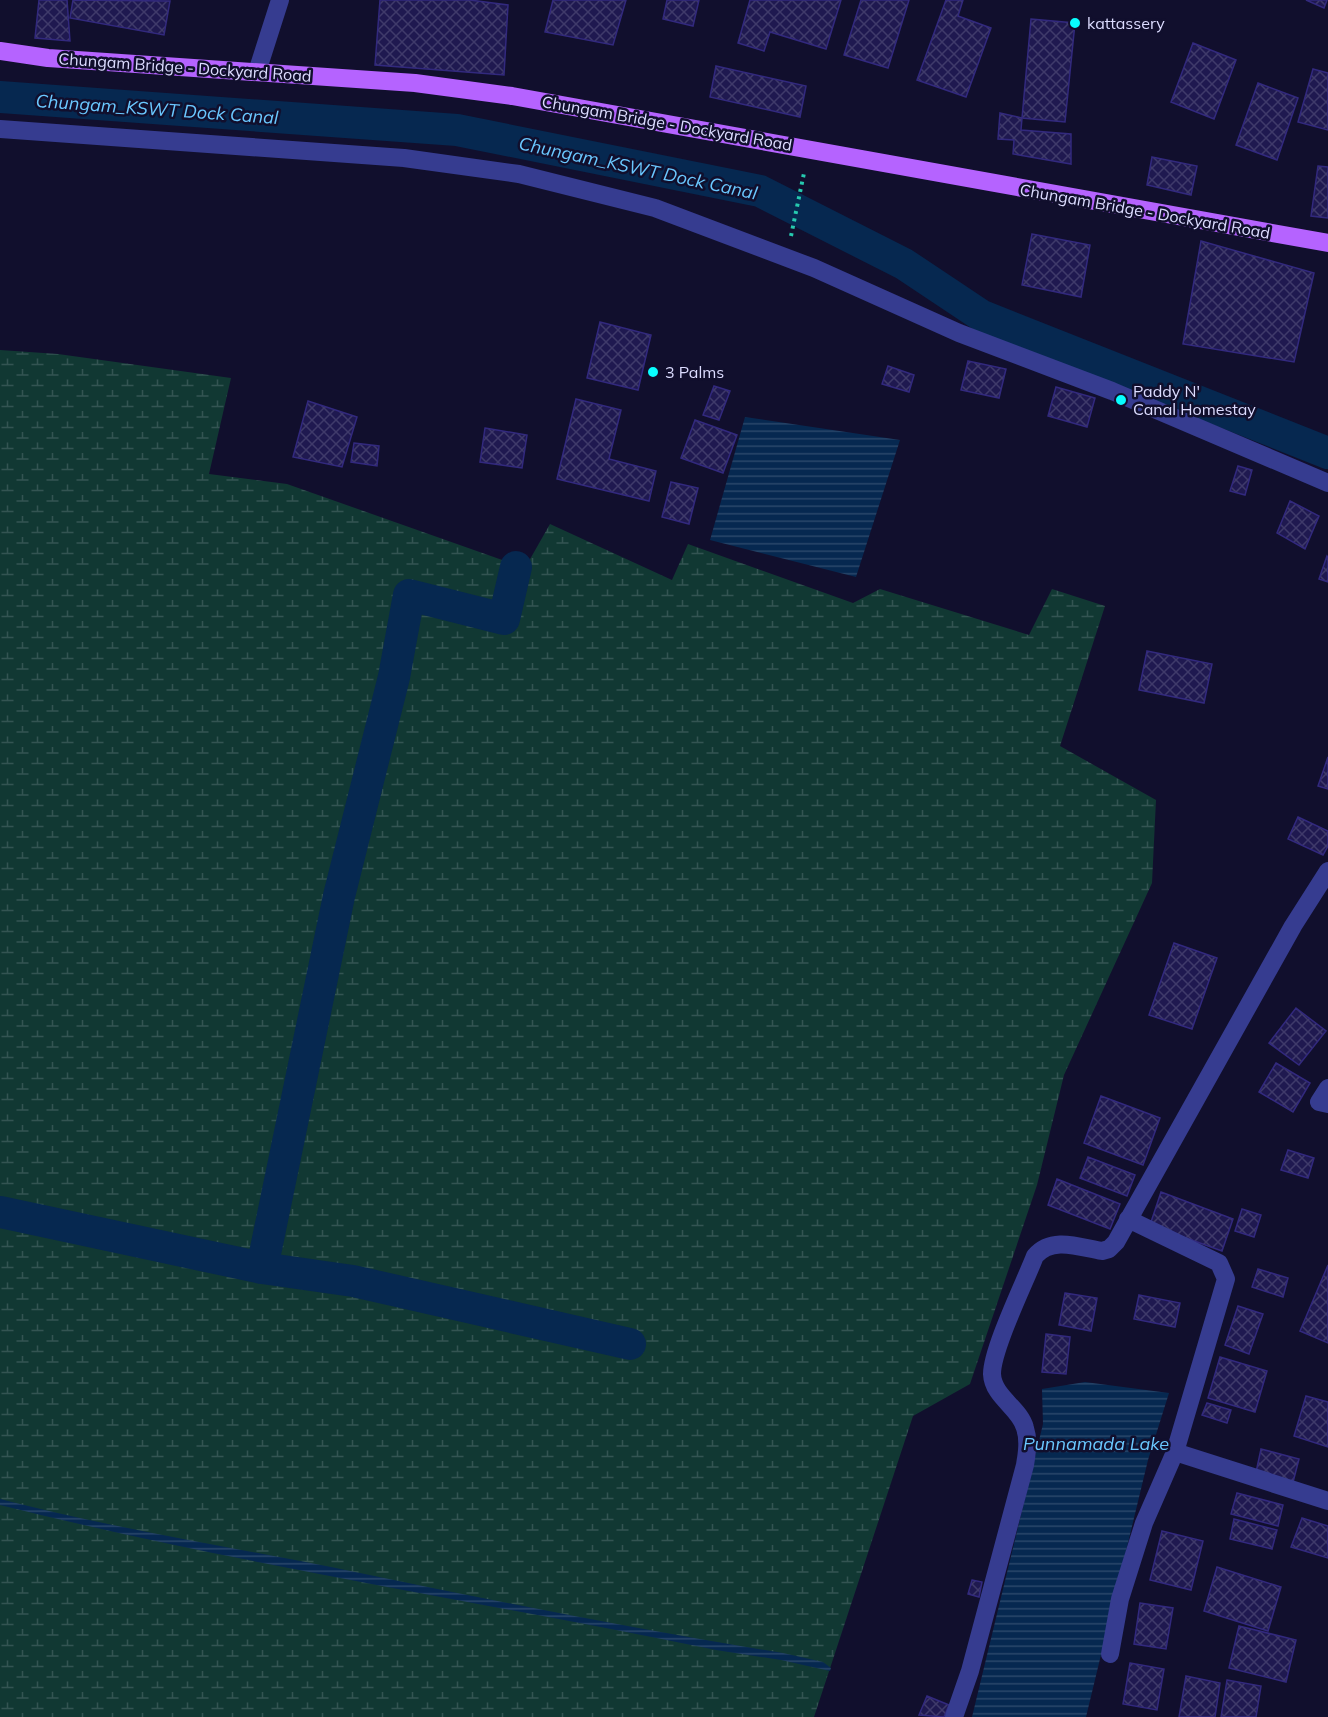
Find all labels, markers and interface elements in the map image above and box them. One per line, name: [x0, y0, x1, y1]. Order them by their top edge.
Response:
place label: kattassery: [1087, 13, 1165, 33]
marker: kattassery: [1068, 16, 1082, 30]
street label: Chungam Bridge - Dockyard Road: [58, 48, 312, 86]
water label: Chungam_KSWT Dock Canal: [35, 89, 280, 129]
street label: Chungam Bridge - Dockyard Road: [540, 91, 794, 155]
water label: Chungam_KSWT Dock Canal: [517, 131, 760, 205]
street label: Chungam Bridge - Dockyard Road: [1018, 179, 1272, 243]
place label: 3 Palms: [665, 362, 724, 382]
marker: 3 Palms: [646, 365, 660, 379]
place label: Paddy N' Canal Homestay: [1133, 381, 1256, 419]
marker: Paddy N' Canal Homestay: [1114, 393, 1128, 407]
water label: Punnamada Lake: [1023, 1432, 1169, 1455]

